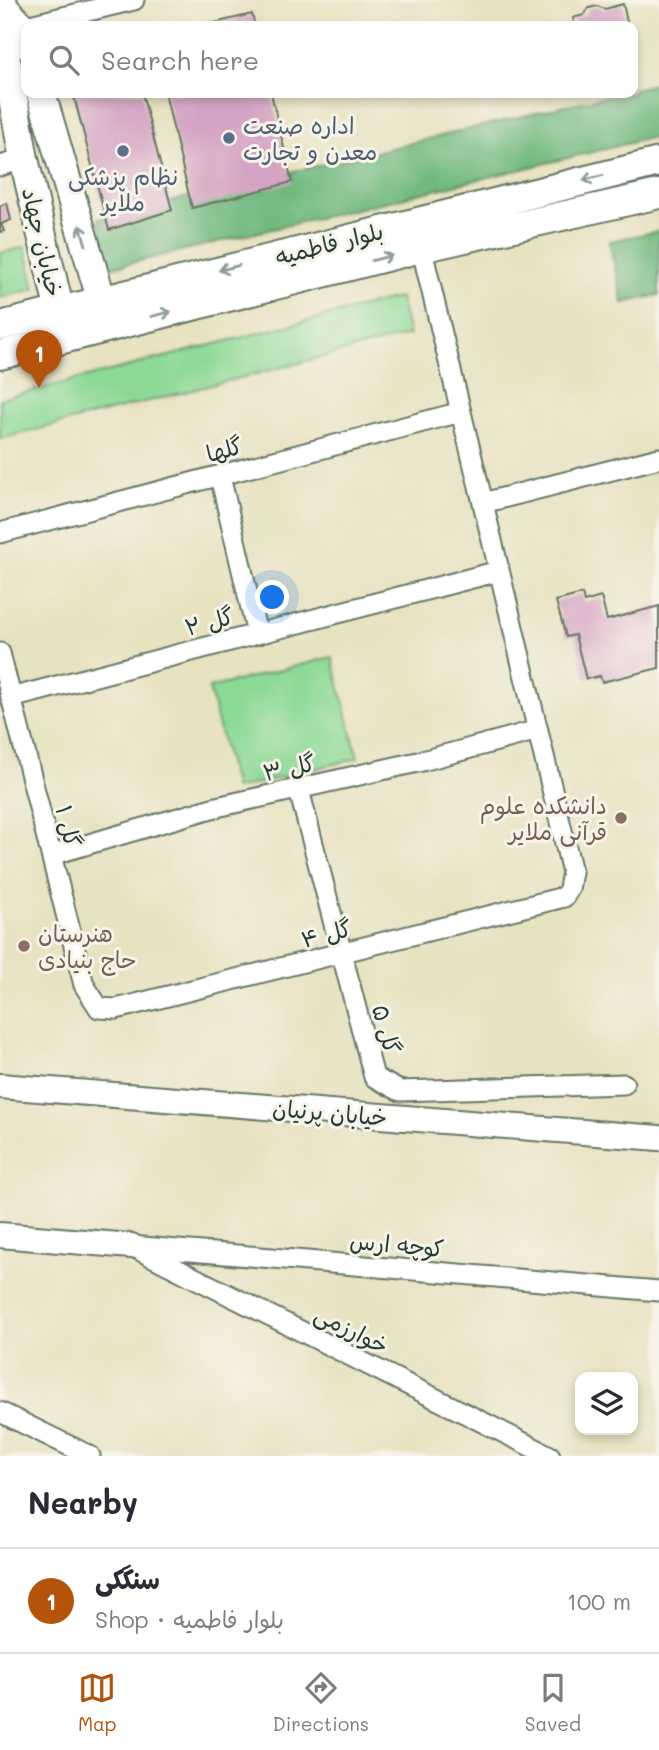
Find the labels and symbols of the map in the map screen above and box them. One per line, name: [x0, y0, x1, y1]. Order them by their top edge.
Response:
place label: اداره صنعت معدن و تجارت: [243, 110, 377, 166]
marker: اداره صنعت معدن و تجارت: [221, 130, 237, 146]
marker: نظام پزشکی ملایر: [115, 143, 131, 159]
place label: نظام پزشکی ملایر: [68, 161, 178, 217]
one-way arrow: [582, 172, 605, 185]
street label: خیابان جهاد: [16, 184, 70, 300]
street label: بلوار فاطمیه: [272, 215, 386, 271]
one-way arrow: [75, 224, 88, 246]
one-way arrow: [370, 251, 393, 264]
one-way arrow: [218, 262, 241, 275]
one-way arrow: [149, 307, 172, 320]
pin: 1: [16, 330, 62, 388]
street label: گلها: [202, 430, 246, 468]
your location: [255, 580, 289, 614]
street label: گل ۲: [181, 600, 237, 642]
street label: گل ۳: [260, 747, 318, 787]
place label: دانشکده علوم قرآنی ملایر: [480, 790, 607, 847]
street label: گل ۱: [49, 802, 89, 850]
marker: دانشکده علوم قرآنی ملایر: [613, 810, 629, 826]
street label: گل ۴: [298, 912, 355, 954]
place label: هنرستان حاج بنیادی: [38, 918, 137, 976]
marker: هنرستان حاج بنیادی: [16, 938, 32, 954]
street label: گل ۵: [366, 1001, 408, 1057]
street label: خیابان پرنیان: [271, 1092, 389, 1133]
street label: کوچه ارس: [349, 1225, 446, 1263]
street label: خوارزمی: [310, 1298, 394, 1361]

